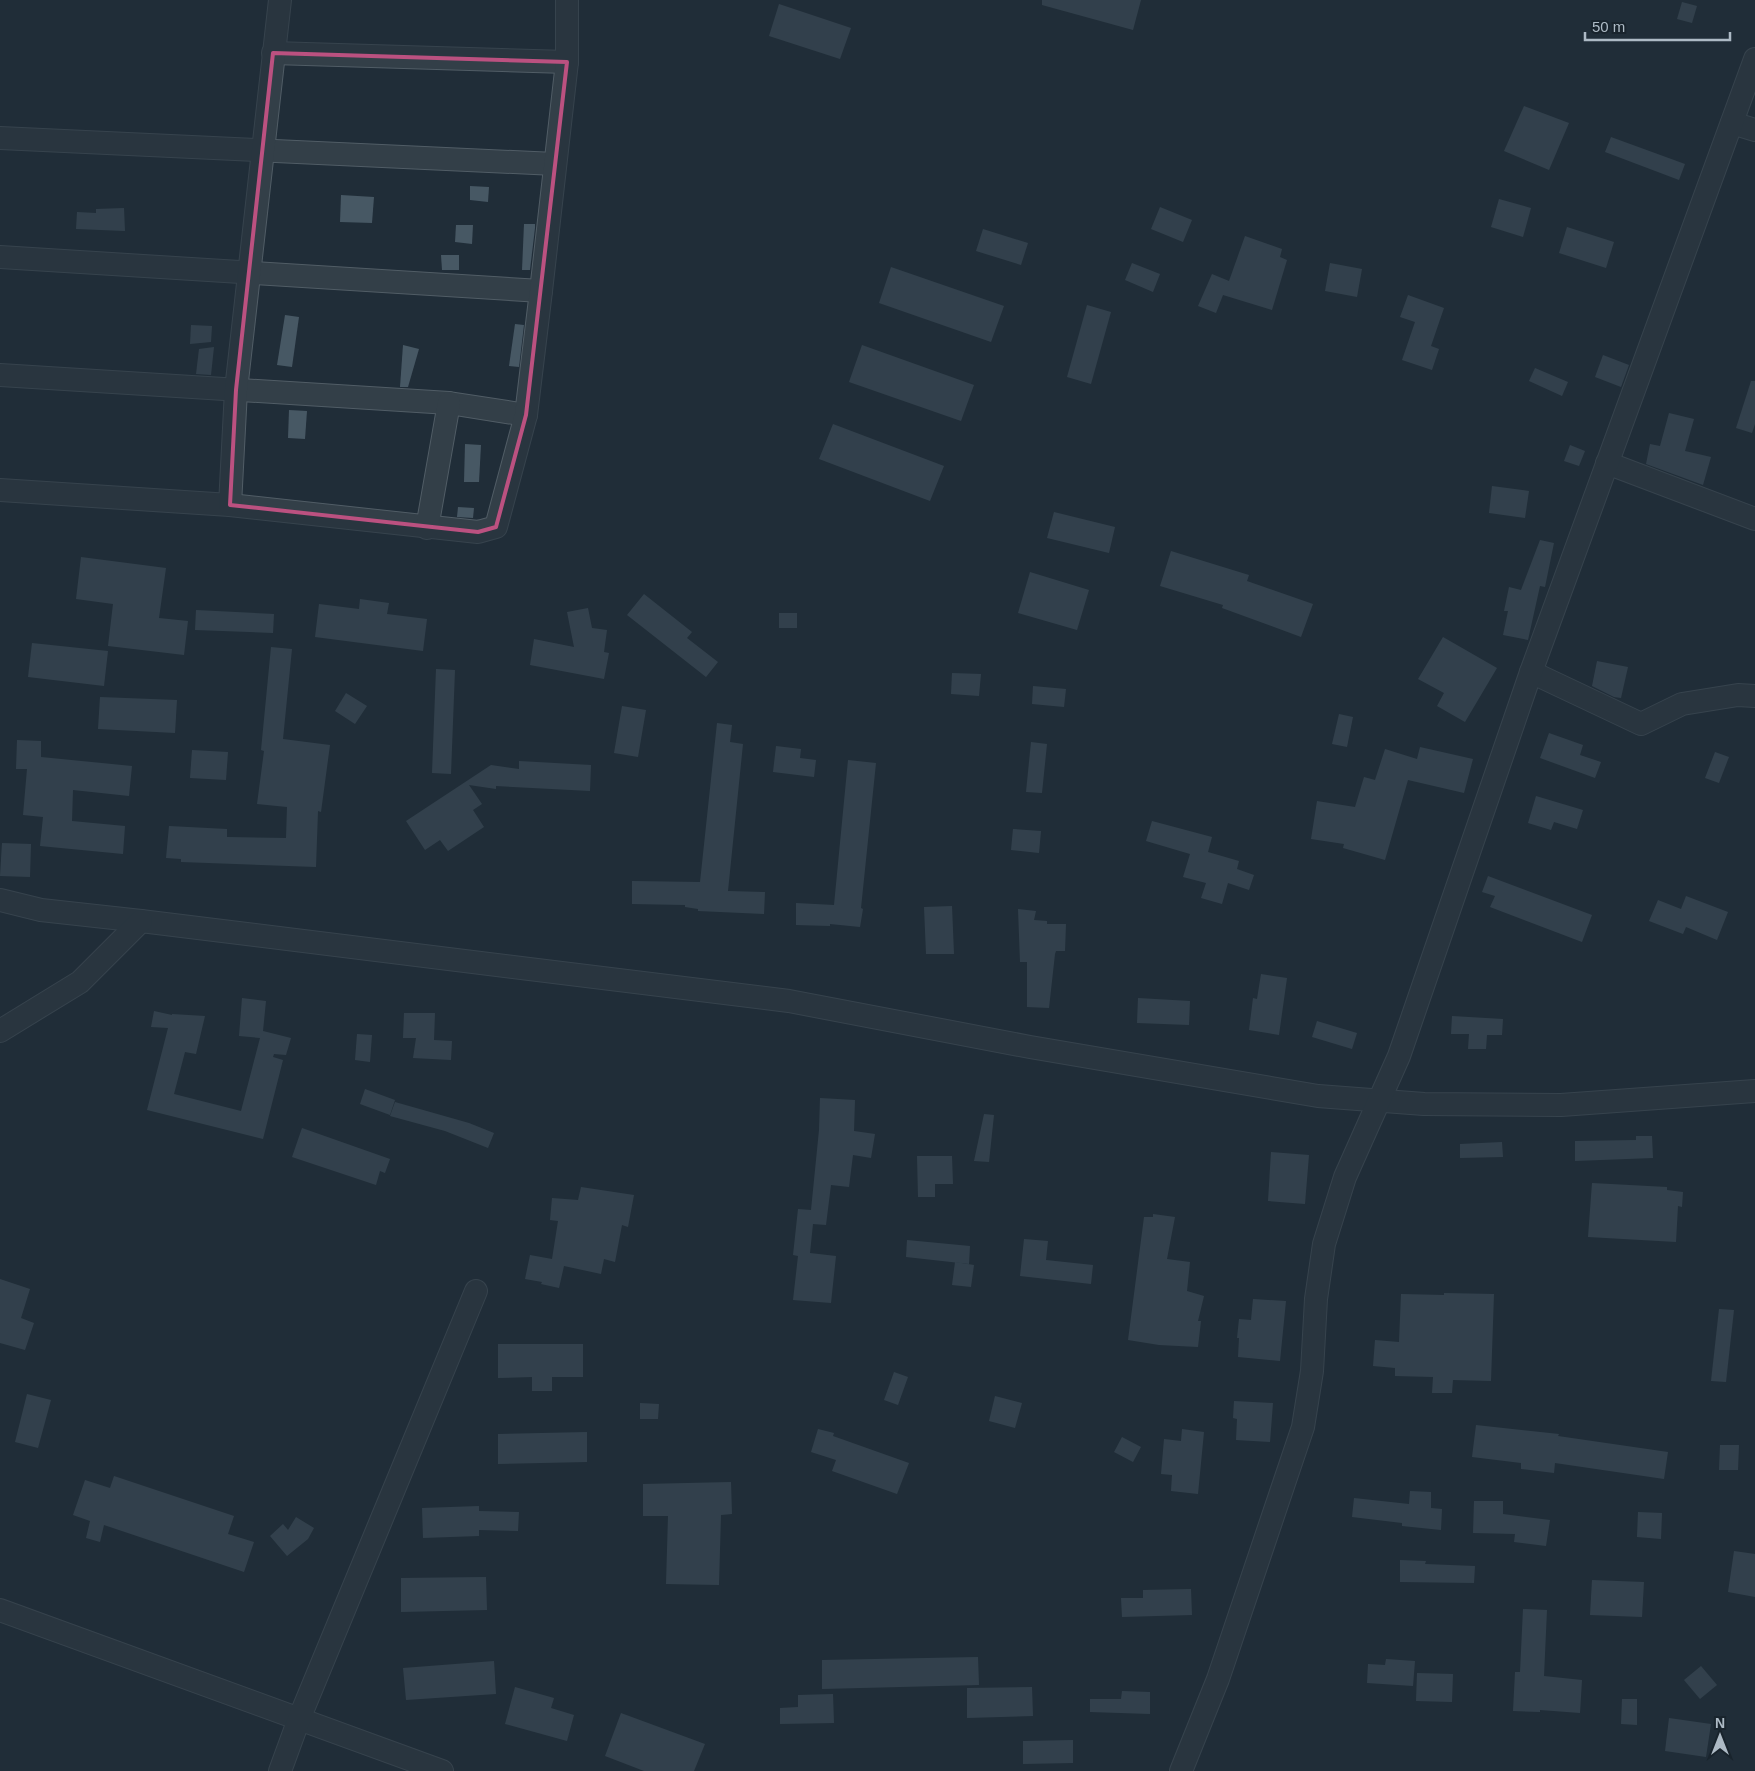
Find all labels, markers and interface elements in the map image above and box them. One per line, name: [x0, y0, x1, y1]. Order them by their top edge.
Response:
scale bar: [1585, 10, 1730, 42]
text: 50 m: [1592, 18, 1625, 35]
north arrow: [1695, 1711, 1745, 1761]
text: N: [1715, 1715, 1725, 1731]

